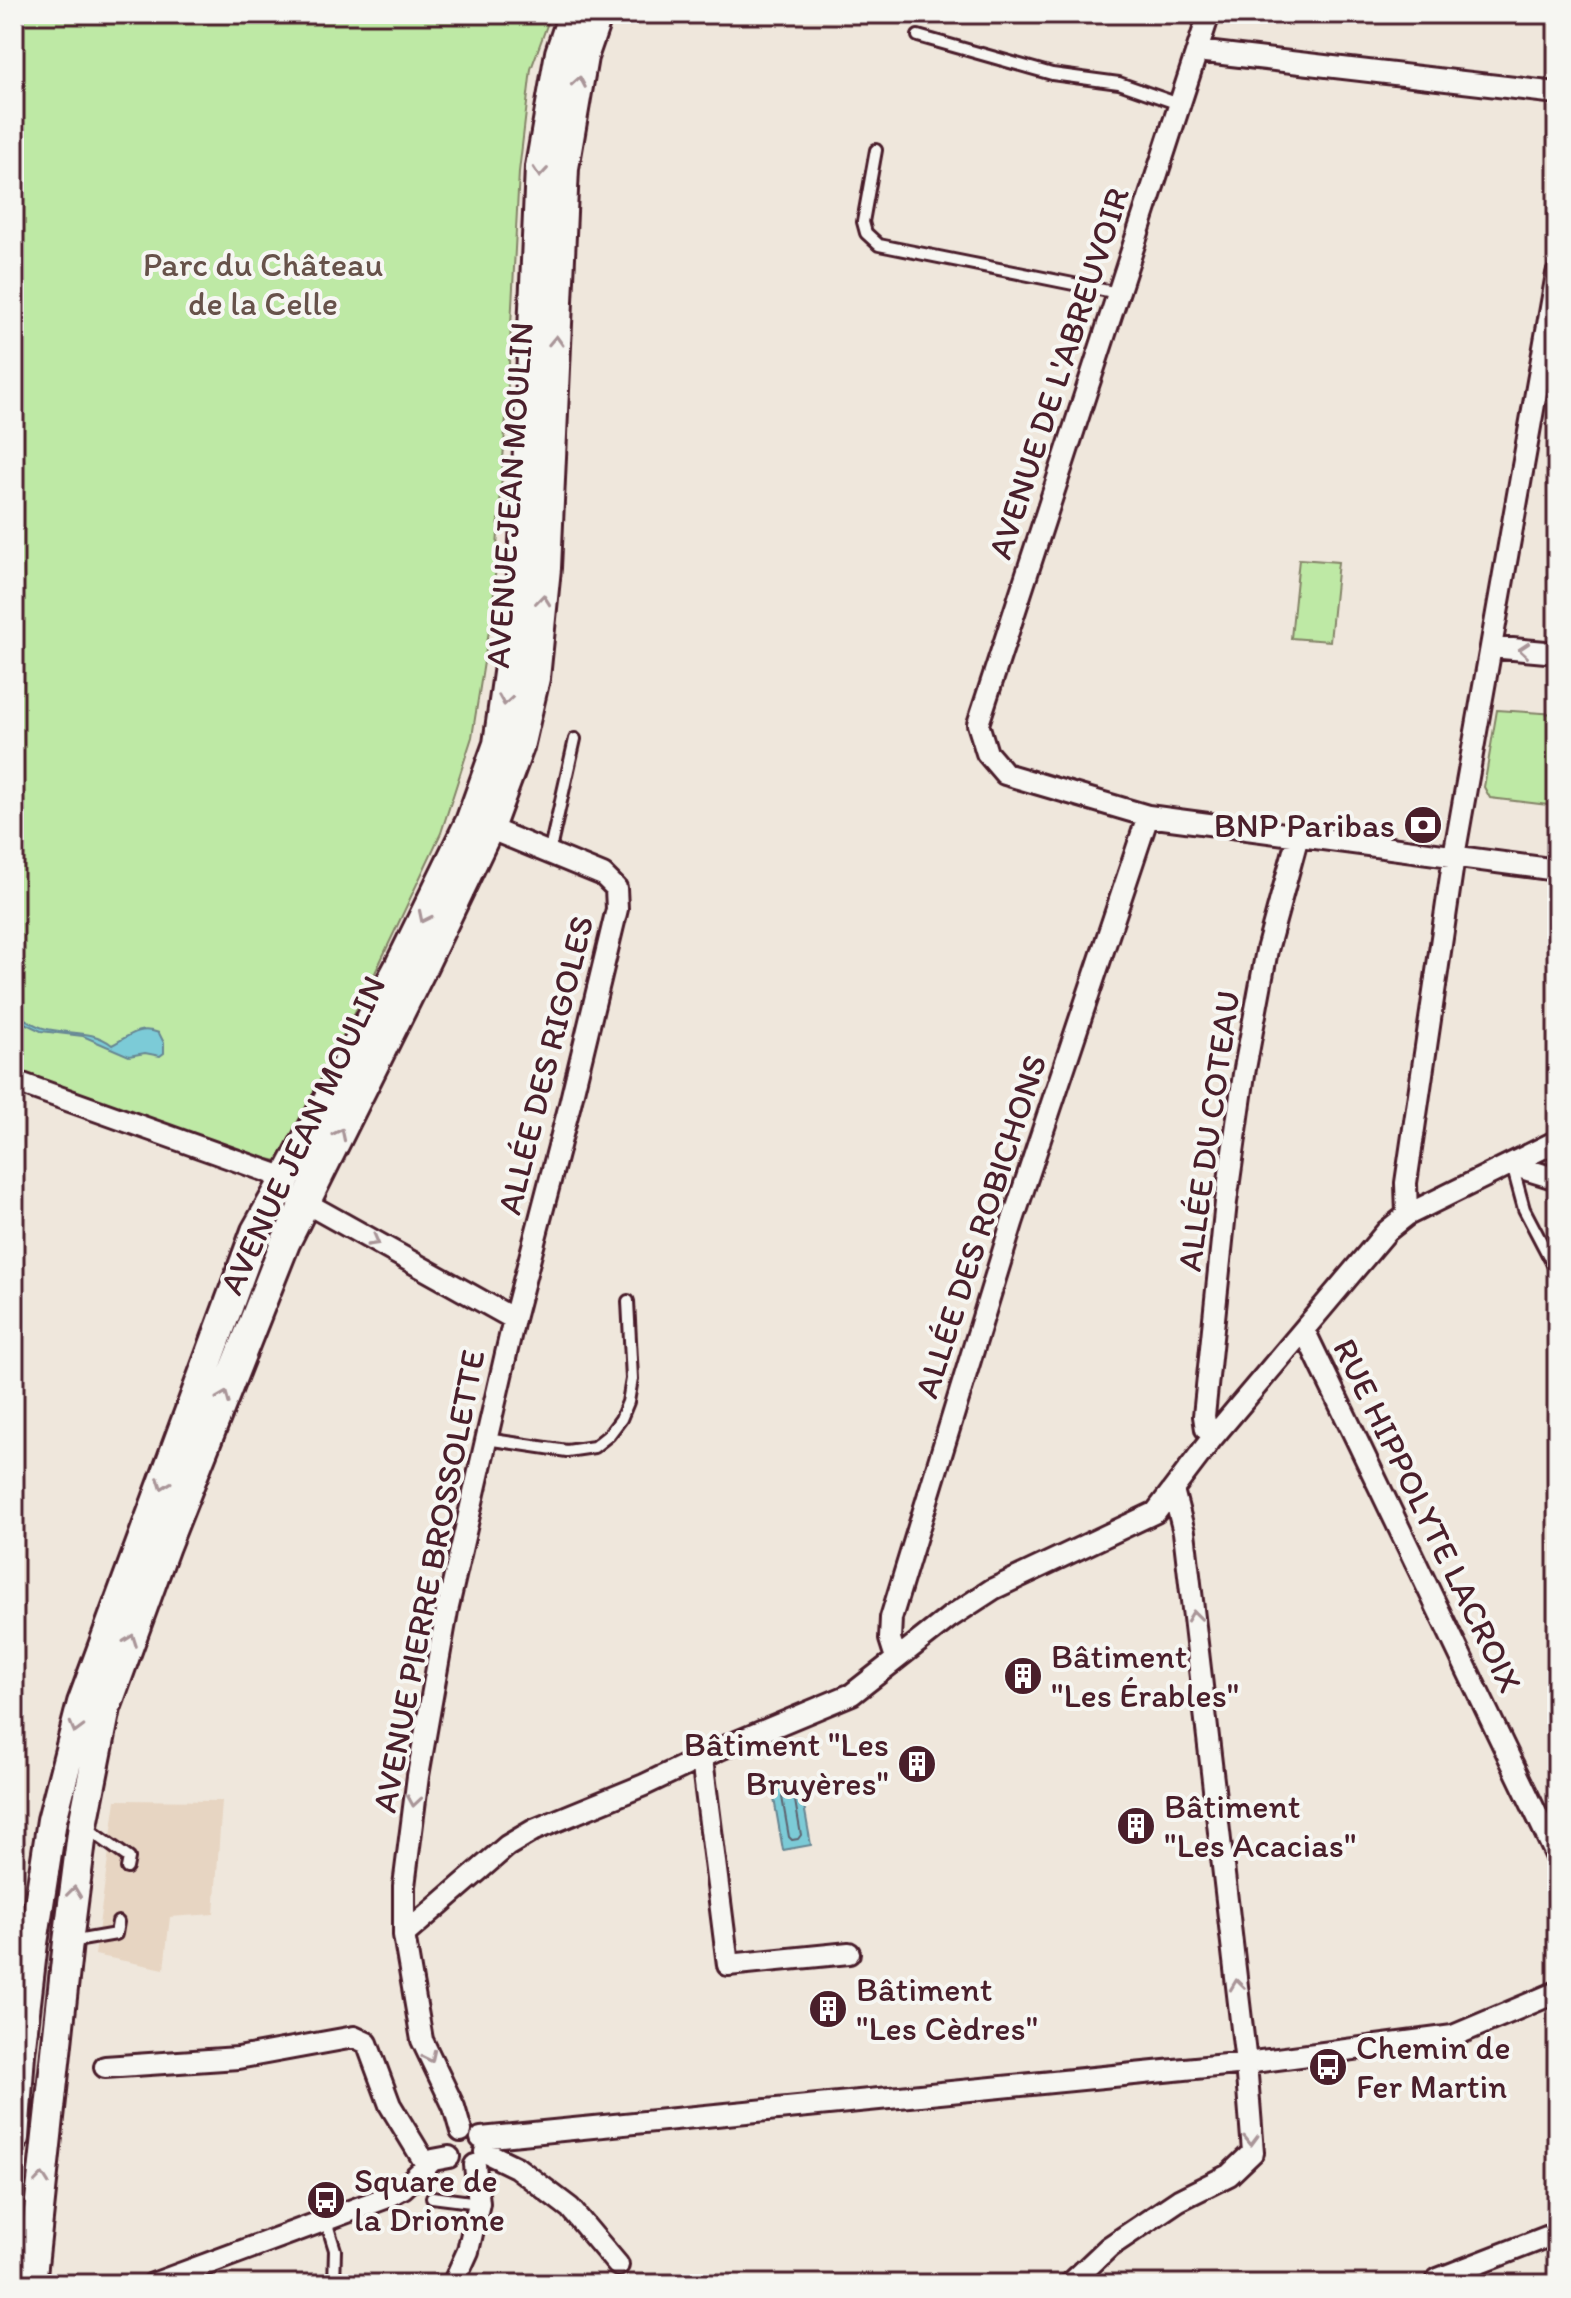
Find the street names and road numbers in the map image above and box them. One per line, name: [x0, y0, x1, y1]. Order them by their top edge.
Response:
street label: AVENUE DE L'ABREUVOIR: [979, 182, 1138, 564]
street label: AVENUE JEAN MOULIN: [477, 321, 542, 670]
street label: ALLÉE DES RIGOLES: [489, 911, 602, 1219]
street label: AVENUE JEAN MOULIN: [211, 969, 394, 1301]
street label: ALLÉE DU COTEAU: [1168, 988, 1248, 1274]
street label: ALLÉE DES ROBICHONS: [906, 1049, 1055, 1403]
street label: RUE HIPPOLYTE LACROIX: [1324, 1332, 1531, 1699]
street label: AVENUE PIERRE BROSSOLETTE: [363, 1346, 493, 1816]

